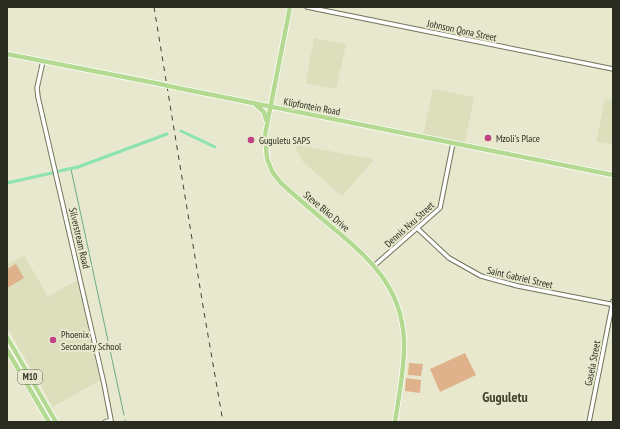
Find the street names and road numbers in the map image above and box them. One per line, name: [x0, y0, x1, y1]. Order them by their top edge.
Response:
street label: Johnson Qona Street: [425, 17, 498, 44]
street label: Klipfontein Road: [282, 95, 341, 118]
street label: Steve Biko Drive: [301, 188, 352, 234]
street label: Dennis Nxu Street: [382, 198, 437, 250]
street label: Silverstream Road: [66, 206, 93, 270]
street label: Saint Gabriel Street: [486, 264, 554, 291]
street label: Gasela Street: [582, 339, 603, 387]
road number: M10: [18, 370, 42, 384]

